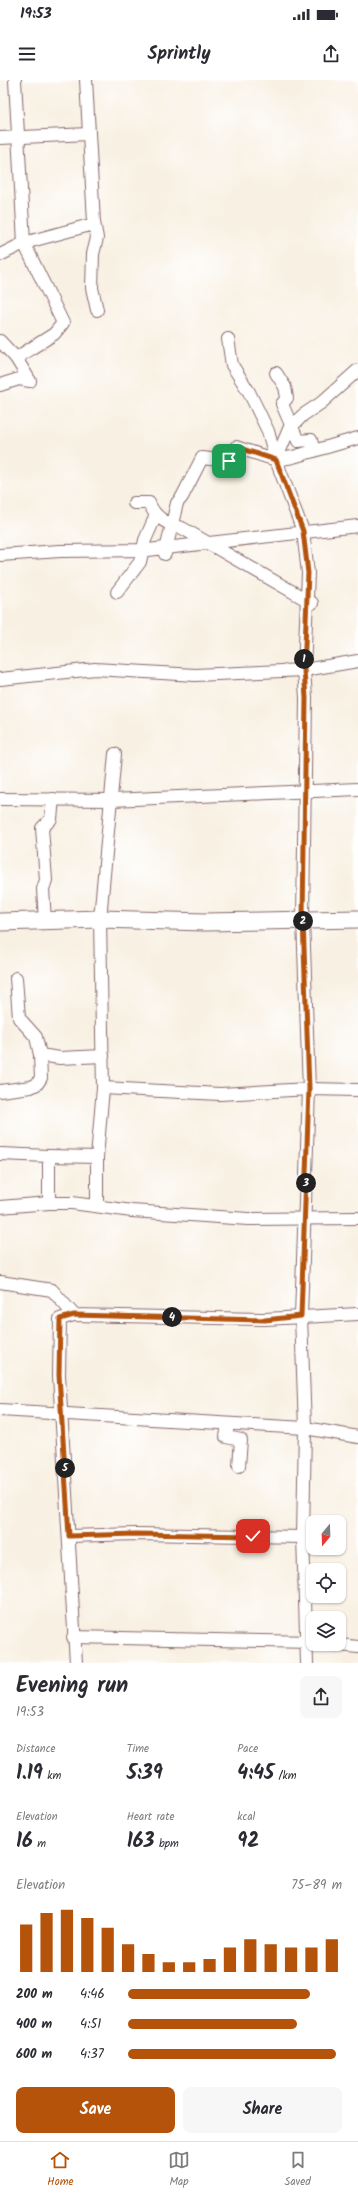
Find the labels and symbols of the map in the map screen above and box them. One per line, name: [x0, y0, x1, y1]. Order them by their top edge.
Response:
pin: [212, 444, 246, 478]
pin: 1: [294, 649, 314, 669]
pin: 2: [293, 911, 313, 931]
pin: 3: [296, 1173, 316, 1193]
pin: 4: [162, 1307, 182, 1327]
pin: 5: [55, 1458, 75, 1478]
north arrow: [306, 1515, 346, 1555]
pin: [236, 1519, 270, 1553]

